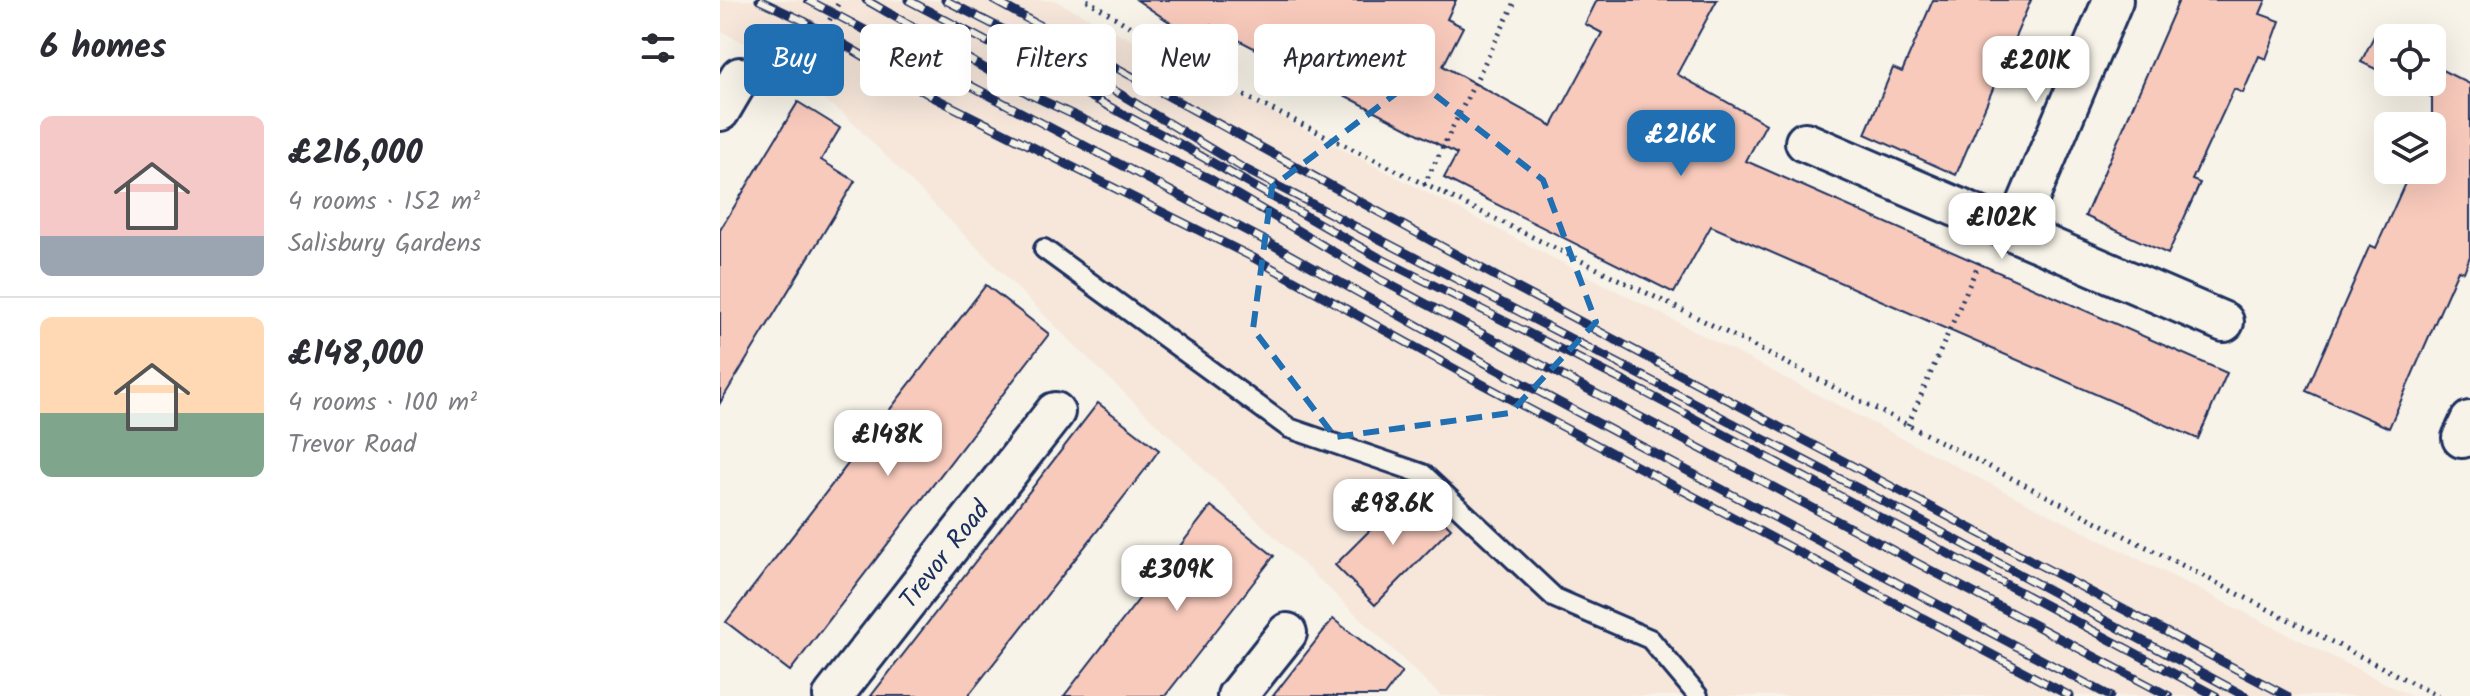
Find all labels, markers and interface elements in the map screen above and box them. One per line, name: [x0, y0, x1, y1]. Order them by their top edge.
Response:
text: 6 homes: [40, 21, 166, 75]
chip: Buy: [744, 24, 844, 96]
chip: Rent: [860, 24, 971, 96]
chip: Filters: [987, 24, 1116, 96]
chip: New: [1132, 24, 1238, 96]
chip: Apartment: [1254, 24, 1435, 96]
map controls: [2374, 24, 2446, 184]
button: locate: [2374, 24, 2446, 96]
icon: filters: [636, 26, 680, 70]
pin: £201K: [1980, 36, 2092, 104]
text: £201K: [2000, 41, 2072, 83]
pin: £216K: [1625, 110, 1737, 178]
button: layers: [2374, 112, 2446, 184]
text: £216K: [1645, 115, 1717, 157]
text: £216,000: [288, 127, 423, 181]
icon: home: [104, 148, 200, 244]
text: 4 rooms · 152 m²: [288, 181, 480, 223]
pin: £102K: [1946, 193, 2058, 261]
text: £102K: [1966, 198, 2038, 240]
text: Salisbury Gardens: [288, 223, 481, 265]
text: £148,000: [288, 328, 423, 382]
icon: home: [104, 349, 200, 445]
text: 4 rooms · 100 m²: [288, 382, 477, 424]
pin: £148K: [832, 410, 944, 478]
text: £148K: [852, 415, 924, 457]
text: Trevor Road: [288, 424, 416, 466]
pin: £98.6K: [1328, 479, 1458, 547]
text: £98.6K: [1351, 484, 1435, 526]
street label: Trevor Road: [889, 491, 1002, 619]
pin: £309K: [1121, 545, 1233, 613]
text: £309K: [1139, 550, 1215, 592]

